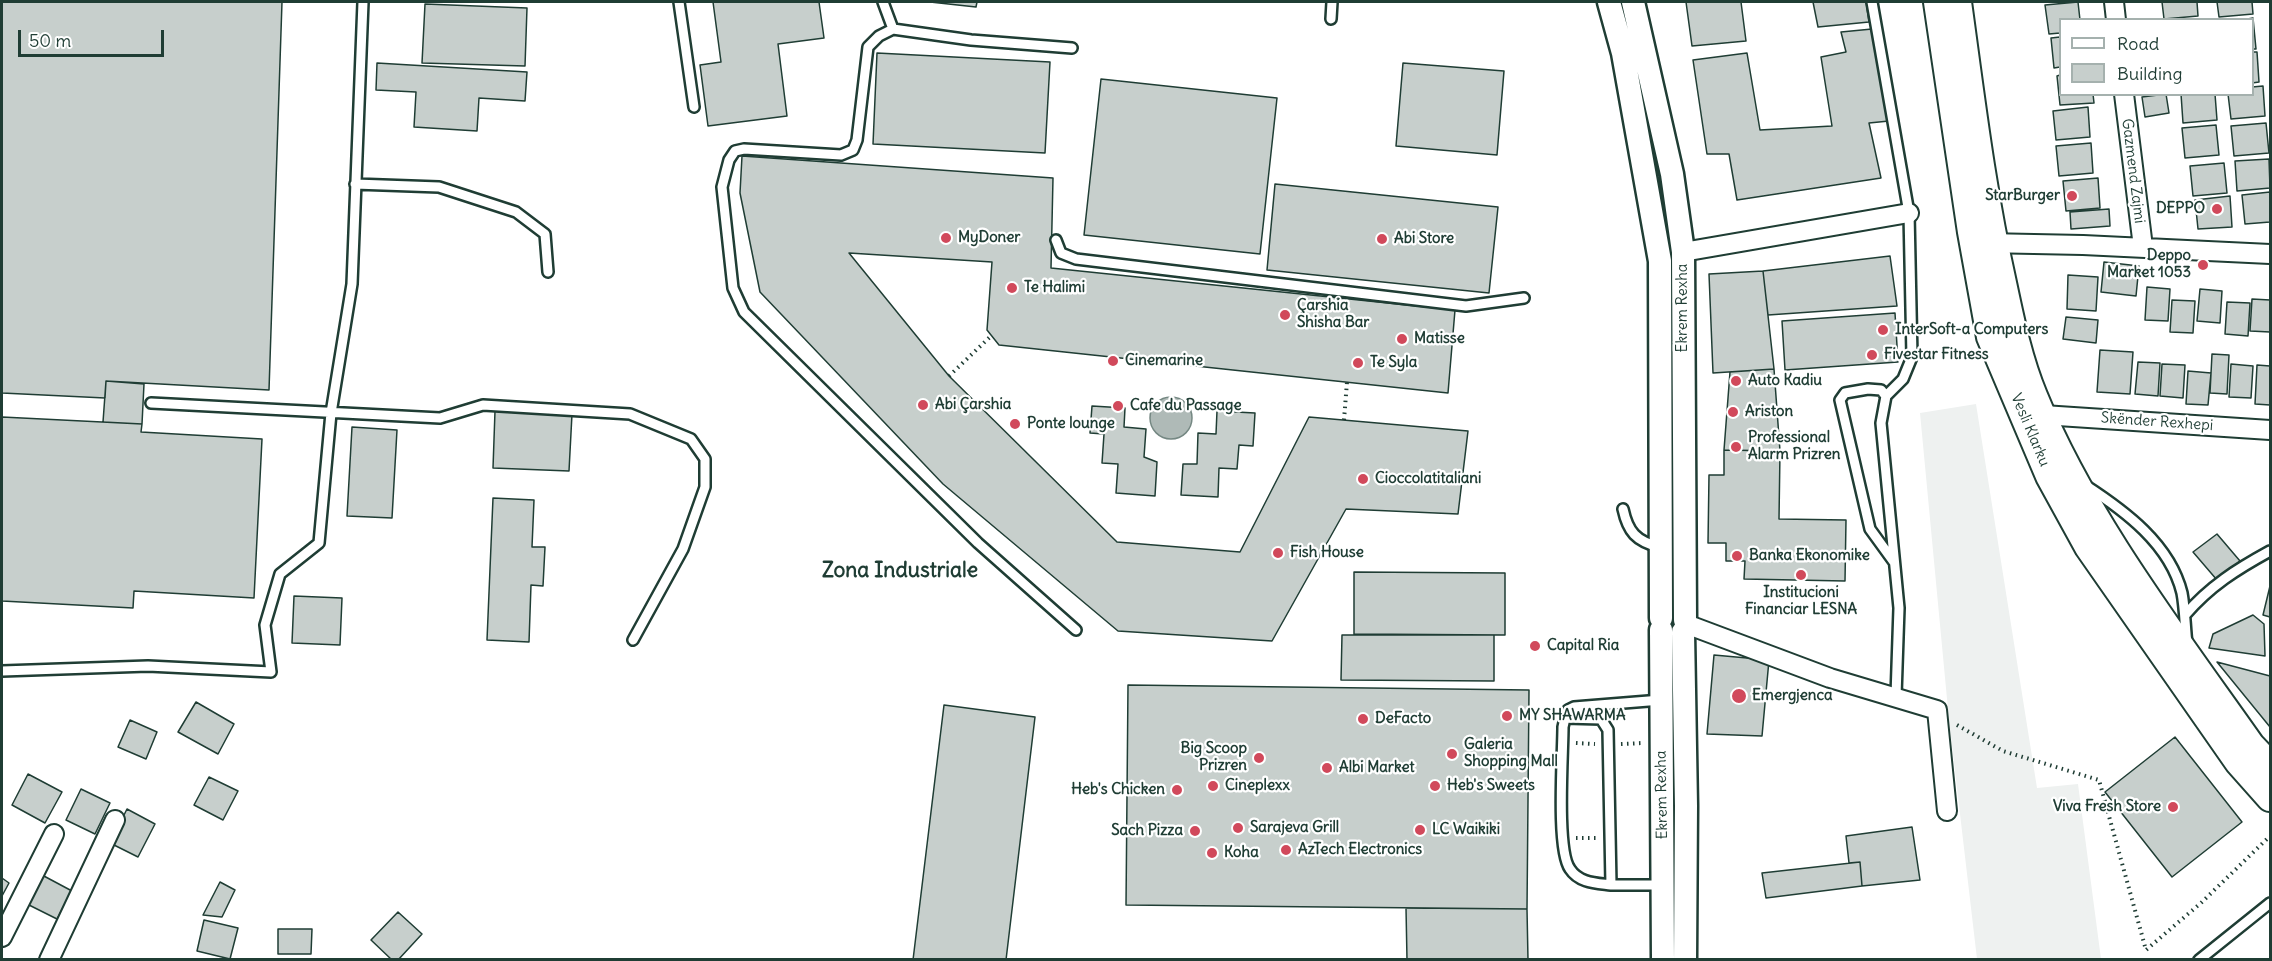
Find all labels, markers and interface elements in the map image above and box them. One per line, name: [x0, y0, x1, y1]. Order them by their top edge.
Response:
scale bar: [21, 18, 166, 56]
legend: [2059, 18, 2254, 96]
text: 50 m: [29, 29, 71, 52]
text: Road: [2117, 32, 2159, 55]
text: Building: [2117, 62, 2182, 85]
street label: Gazmend Zajmi: [2118, 118, 2148, 224]
place label: StarBurger: [1985, 187, 2060, 205]
marker: StarBurger: [2065, 189, 2079, 203]
place label: DEPPO: [2156, 200, 2205, 218]
marker: DEPPO: [2210, 202, 2224, 216]
place label: MyDoner: [958, 229, 1020, 247]
place label: Abi Store: [1394, 230, 1454, 248]
marker: MyDoner: [939, 231, 953, 245]
marker: Abi Store: [1375, 232, 1389, 246]
place label: Deppo Market 1053: [2107, 247, 2191, 282]
marker: Deppo Market 1053: [2196, 258, 2210, 272]
street label: Ekrem Rexha: [1674, 264, 1692, 352]
place label: Te Halimi: [1024, 279, 1085, 297]
marker: Te Halimi: [1005, 281, 1019, 295]
place label: Çarshia Shisha Bar: [1297, 297, 1369, 332]
marker: Çarshia Shisha Bar: [1278, 308, 1292, 322]
place label: InterSoft-a Computers: [1895, 321, 2048, 339]
marker: InterSoft-a Computers: [1876, 323, 1890, 337]
place label: Matisse: [1414, 330, 1465, 348]
marker: Matisse: [1395, 332, 1409, 346]
place label: Fivestar Fitness: [1884, 346, 1989, 364]
marker: Fivestar Fitness: [1865, 348, 1879, 362]
place label: Cinemarine: [1125, 352, 1203, 370]
marker: Cinemarine: [1106, 354, 1120, 368]
place label: Te Syla: [1370, 354, 1417, 372]
marker: Te Syla: [1351, 356, 1365, 370]
place label: Auto Kadiu: [1748, 372, 1822, 390]
marker: Auto Kadiu: [1729, 374, 1743, 388]
street label: Vesli Klarku: [2007, 391, 2053, 469]
place label: Abi Çarshia: [935, 396, 1011, 414]
place label: Cafe du Passage: [1130, 397, 1241, 415]
marker: Abi Çarshia: [916, 398, 930, 412]
marker: Cafe du Passage: [1111, 399, 1125, 413]
place label: Ariston: [1745, 403, 1793, 421]
marker: Ariston: [1726, 405, 1740, 419]
street label: Skënder Rexhepi: [2100, 409, 2214, 435]
place label: Ponte lounge: [1027, 415, 1115, 433]
marker: Ponte lounge: [1008, 417, 1022, 431]
place label: Professional Alarm Prizren: [1748, 429, 1841, 464]
marker: Professional Alarm Prizren: [1729, 440, 1743, 454]
place label: Cioccolatitaliani: [1375, 470, 1481, 488]
marker: Cioccolatitaliani: [1356, 472, 1370, 486]
place label: Fish House: [1290, 544, 1364, 562]
marker: Fish House: [1271, 546, 1285, 560]
place label: Banka Ekonomike: [1749, 547, 1870, 565]
marker: Banka Ekonomike: [1730, 549, 1744, 563]
district label: Zona Industriale: [822, 558, 978, 584]
marker: Institucioni Financiar LESNA: [1794, 568, 1808, 582]
place label: Institucioni Financiar LESNA: [1745, 584, 1857, 619]
place label: Capital Ria: [1547, 637, 1619, 655]
marker: Capital Ria: [1528, 639, 1542, 653]
marker: Emergjenca: [1730, 687, 1748, 705]
place label: Emergjenca: [1752, 687, 1832, 705]
place label: MY SHAWARMA: [1519, 707, 1626, 725]
marker: MY SHAWARMA: [1500, 709, 1514, 723]
place label: DeFacto: [1375, 710, 1431, 728]
marker: DeFacto: [1356, 712, 1370, 726]
place label: Galeria Shopping Mall: [1464, 736, 1558, 771]
place label: Big Scoop Prizren: [1181, 740, 1247, 775]
marker: Galeria Shopping Mall: [1445, 747, 1459, 761]
street label: Ekrem Rexha: [1652, 750, 1672, 840]
marker: Big Scoop Prizren: [1252, 751, 1266, 765]
place label: Albi Market: [1339, 759, 1415, 777]
marker: Albi Market: [1320, 761, 1334, 775]
place label: Cineplexx: [1225, 777, 1290, 795]
place label: Heb's Sweets: [1447, 777, 1535, 795]
marker: Cineplexx: [1206, 779, 1220, 793]
marker: Heb's Sweets: [1428, 779, 1442, 793]
place label: Heb's Chicken: [1071, 781, 1165, 799]
marker: Heb's Chicken: [1170, 783, 1184, 797]
place label: Viva Fresh Store: [2053, 798, 2161, 816]
marker: Viva Fresh Store: [2166, 800, 2180, 814]
place label: Sarajeva Grill: [1250, 819, 1339, 837]
marker: Sarajeva Grill: [1231, 821, 1245, 835]
place label: LC Waikiki: [1432, 821, 1500, 839]
place label: Sach Pizza: [1111, 822, 1183, 840]
marker: LC Waikiki: [1413, 823, 1427, 837]
marker: Sach Pizza: [1188, 824, 1202, 838]
place label: AzTech Electronics: [1298, 841, 1422, 859]
marker: AzTech Electronics: [1279, 843, 1293, 857]
place label: Koha: [1224, 844, 1259, 862]
marker: Koha: [1205, 846, 1219, 860]

